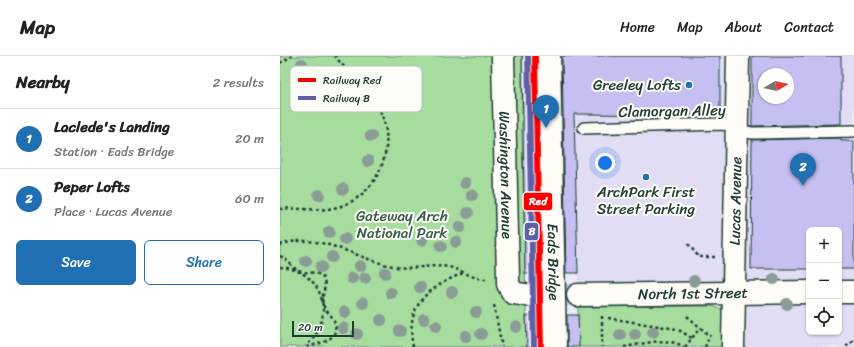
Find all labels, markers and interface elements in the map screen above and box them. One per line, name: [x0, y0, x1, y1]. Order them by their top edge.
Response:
text: Map: [20, 11, 55, 44]
text: Home: [620, 15, 655, 40]
text: Map: [677, 15, 703, 40]
text: About: [725, 15, 762, 40]
text: Contact: [784, 15, 834, 40]
legend: [290, 66, 422, 112]
text: Nearby: [16, 67, 70, 97]
north arrow: [758, 68, 794, 104]
text: 2 results: [213, 71, 264, 94]
text: Railway Red: [323, 71, 382, 90]
place label: Greeley Lofts: [593, 72, 681, 98]
marker: Greeley Lofts: [684, 80, 694, 90]
text: Railway B: [323, 89, 370, 108]
pin: 1: [533, 95, 559, 128]
street label: Clamorgan Alley: [618, 97, 726, 125]
street label: Washington Avenue: [491, 111, 520, 239]
text: Laclede's Landing: [54, 114, 170, 140]
text: 1: [26, 127, 32, 150]
text: 20 m: [235, 127, 264, 150]
text: Station · Eads Bridge: [54, 140, 174, 163]
your location: [595, 153, 615, 173]
pin: 2: [790, 153, 816, 186]
street label: Lucas Avenue: [722, 156, 749, 246]
marker: ArchPark First Street Parking: [641, 172, 651, 182]
text: Peper Lofts: [54, 174, 130, 200]
place label: ArchPark First Street Parking: [596, 179, 695, 222]
text: 2: [25, 187, 33, 210]
text: 60 m: [235, 187, 264, 210]
line badge: Red: [523, 192, 553, 211]
text: Red: [528, 192, 548, 211]
text: Place · Lucas Avenue: [54, 200, 172, 223]
park label: Gateway Arch National Park: [356, 203, 448, 246]
line badge: B: [524, 222, 539, 241]
text: B: [529, 222, 536, 241]
street label: Eads Bridge: [539, 223, 567, 301]
map controls: [806, 227, 842, 335]
button: +: [806, 227, 842, 263]
button: Save: [16, 240, 136, 285]
button: Share: [144, 240, 264, 285]
button: −: [806, 263, 842, 299]
street label: North 1st Street: [638, 280, 749, 307]
button: locate: [806, 299, 842, 335]
text: 20 m: [298, 318, 323, 337]
scale bar: [292, 319, 354, 338]

